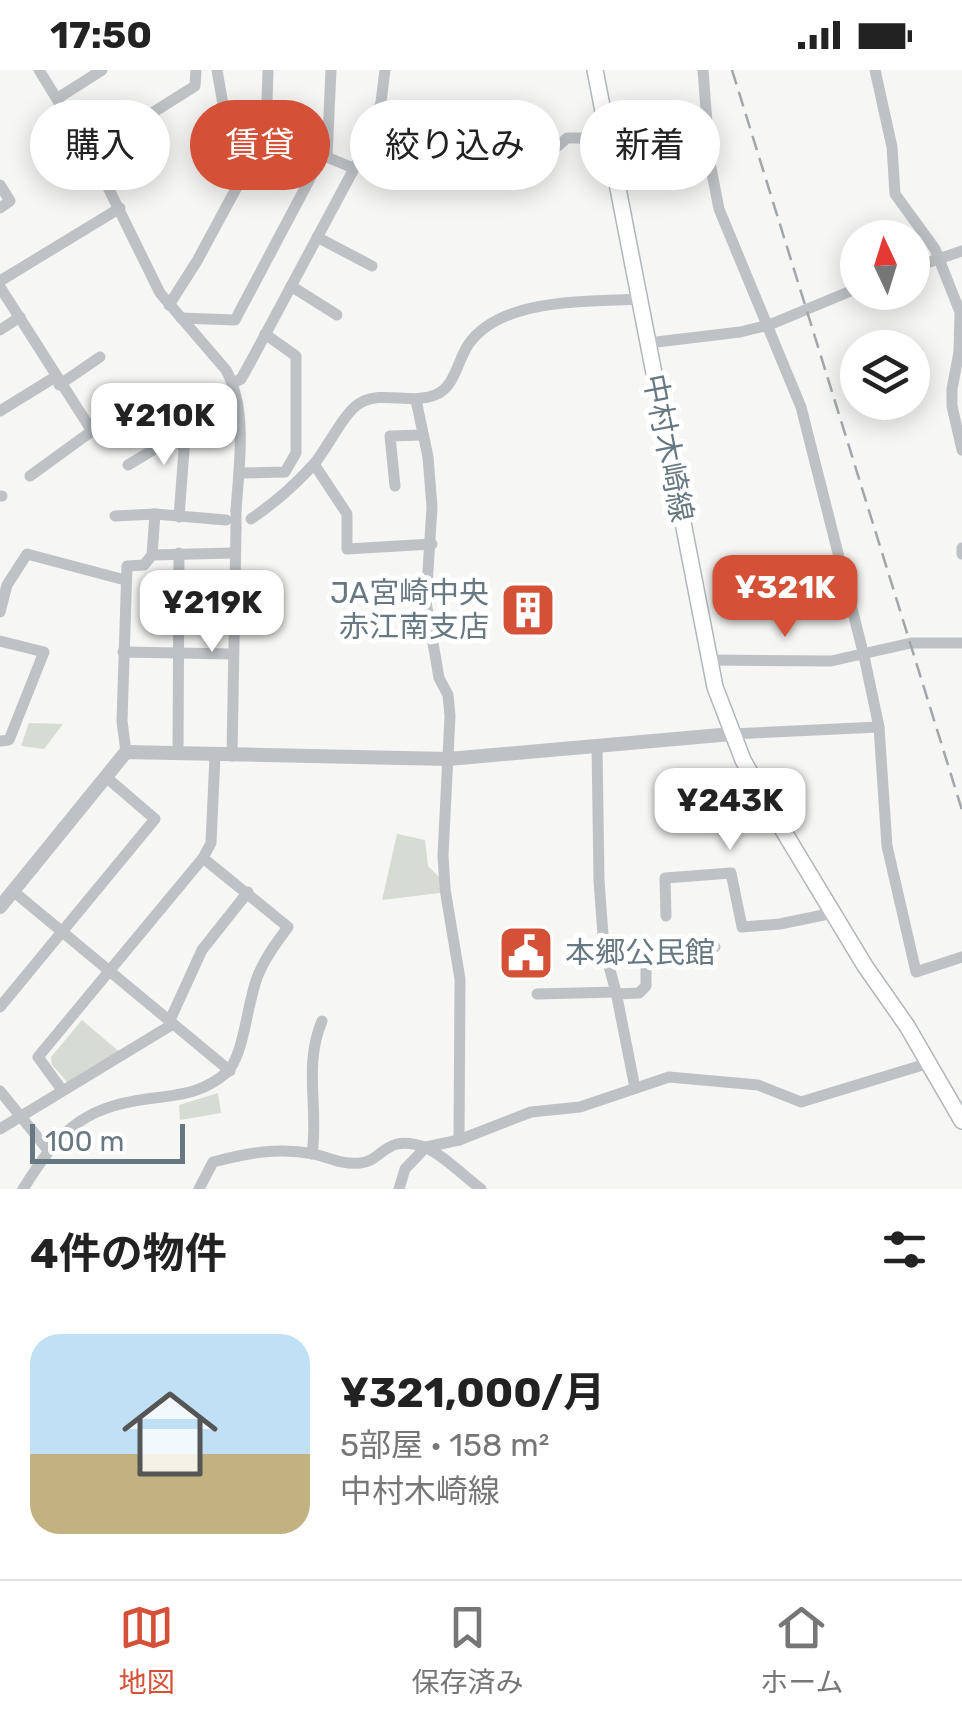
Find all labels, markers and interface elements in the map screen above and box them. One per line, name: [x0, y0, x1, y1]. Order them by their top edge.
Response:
text: 17:50: [50, 12, 152, 58]
chip: 購入: [30, 100, 170, 190]
chip: 賃貸: [190, 100, 330, 190]
chip: 絞り込み: [350, 100, 560, 190]
chip: 新着: [580, 100, 720, 190]
north arrow: [840, 220, 930, 310]
map controls: [840, 220, 930, 420]
button: layers: [840, 330, 930, 420]
street label: 中村木崎線: [636, 371, 700, 525]
pin: ¥210K: [94, 383, 234, 468]
text: ¥210K: [113, 396, 215, 434]
pin: ¥321K: [715, 555, 855, 640]
text: ¥321K: [734, 568, 836, 606]
pin: ¥219K: [142, 570, 282, 655]
place label: JA宮崎中央 赤江南支店: [330, 575, 489, 645]
building icon: JA宮崎中央 赤江南支店: [498, 580, 558, 640]
text: ¥219K: [162, 583, 262, 621]
pin: ¥243K: [660, 768, 800, 853]
text: ¥243K: [677, 781, 783, 819]
public building icon: 本郷公民館: [496, 923, 556, 983]
place label: 本郷公民館: [565, 935, 715, 971]
scale bar: [30, 1119, 185, 1164]
text: 100 m: [45, 1125, 124, 1158]
icon: filters: [877, 1222, 932, 1277]
text: 4件の物件: [30, 1229, 227, 1279]
text: ¥321,000/月: [340, 1368, 605, 1418]
icon: home: [110, 1374, 230, 1494]
text: 5部屋 · 158 m²: [340, 1426, 550, 1464]
text: 中村木崎線: [340, 1472, 500, 1510]
tab: 地図: [118, 1600, 174, 1700]
tab: 保存済み: [411, 1600, 523, 1700]
tab: ホーム: [760, 1600, 844, 1700]

